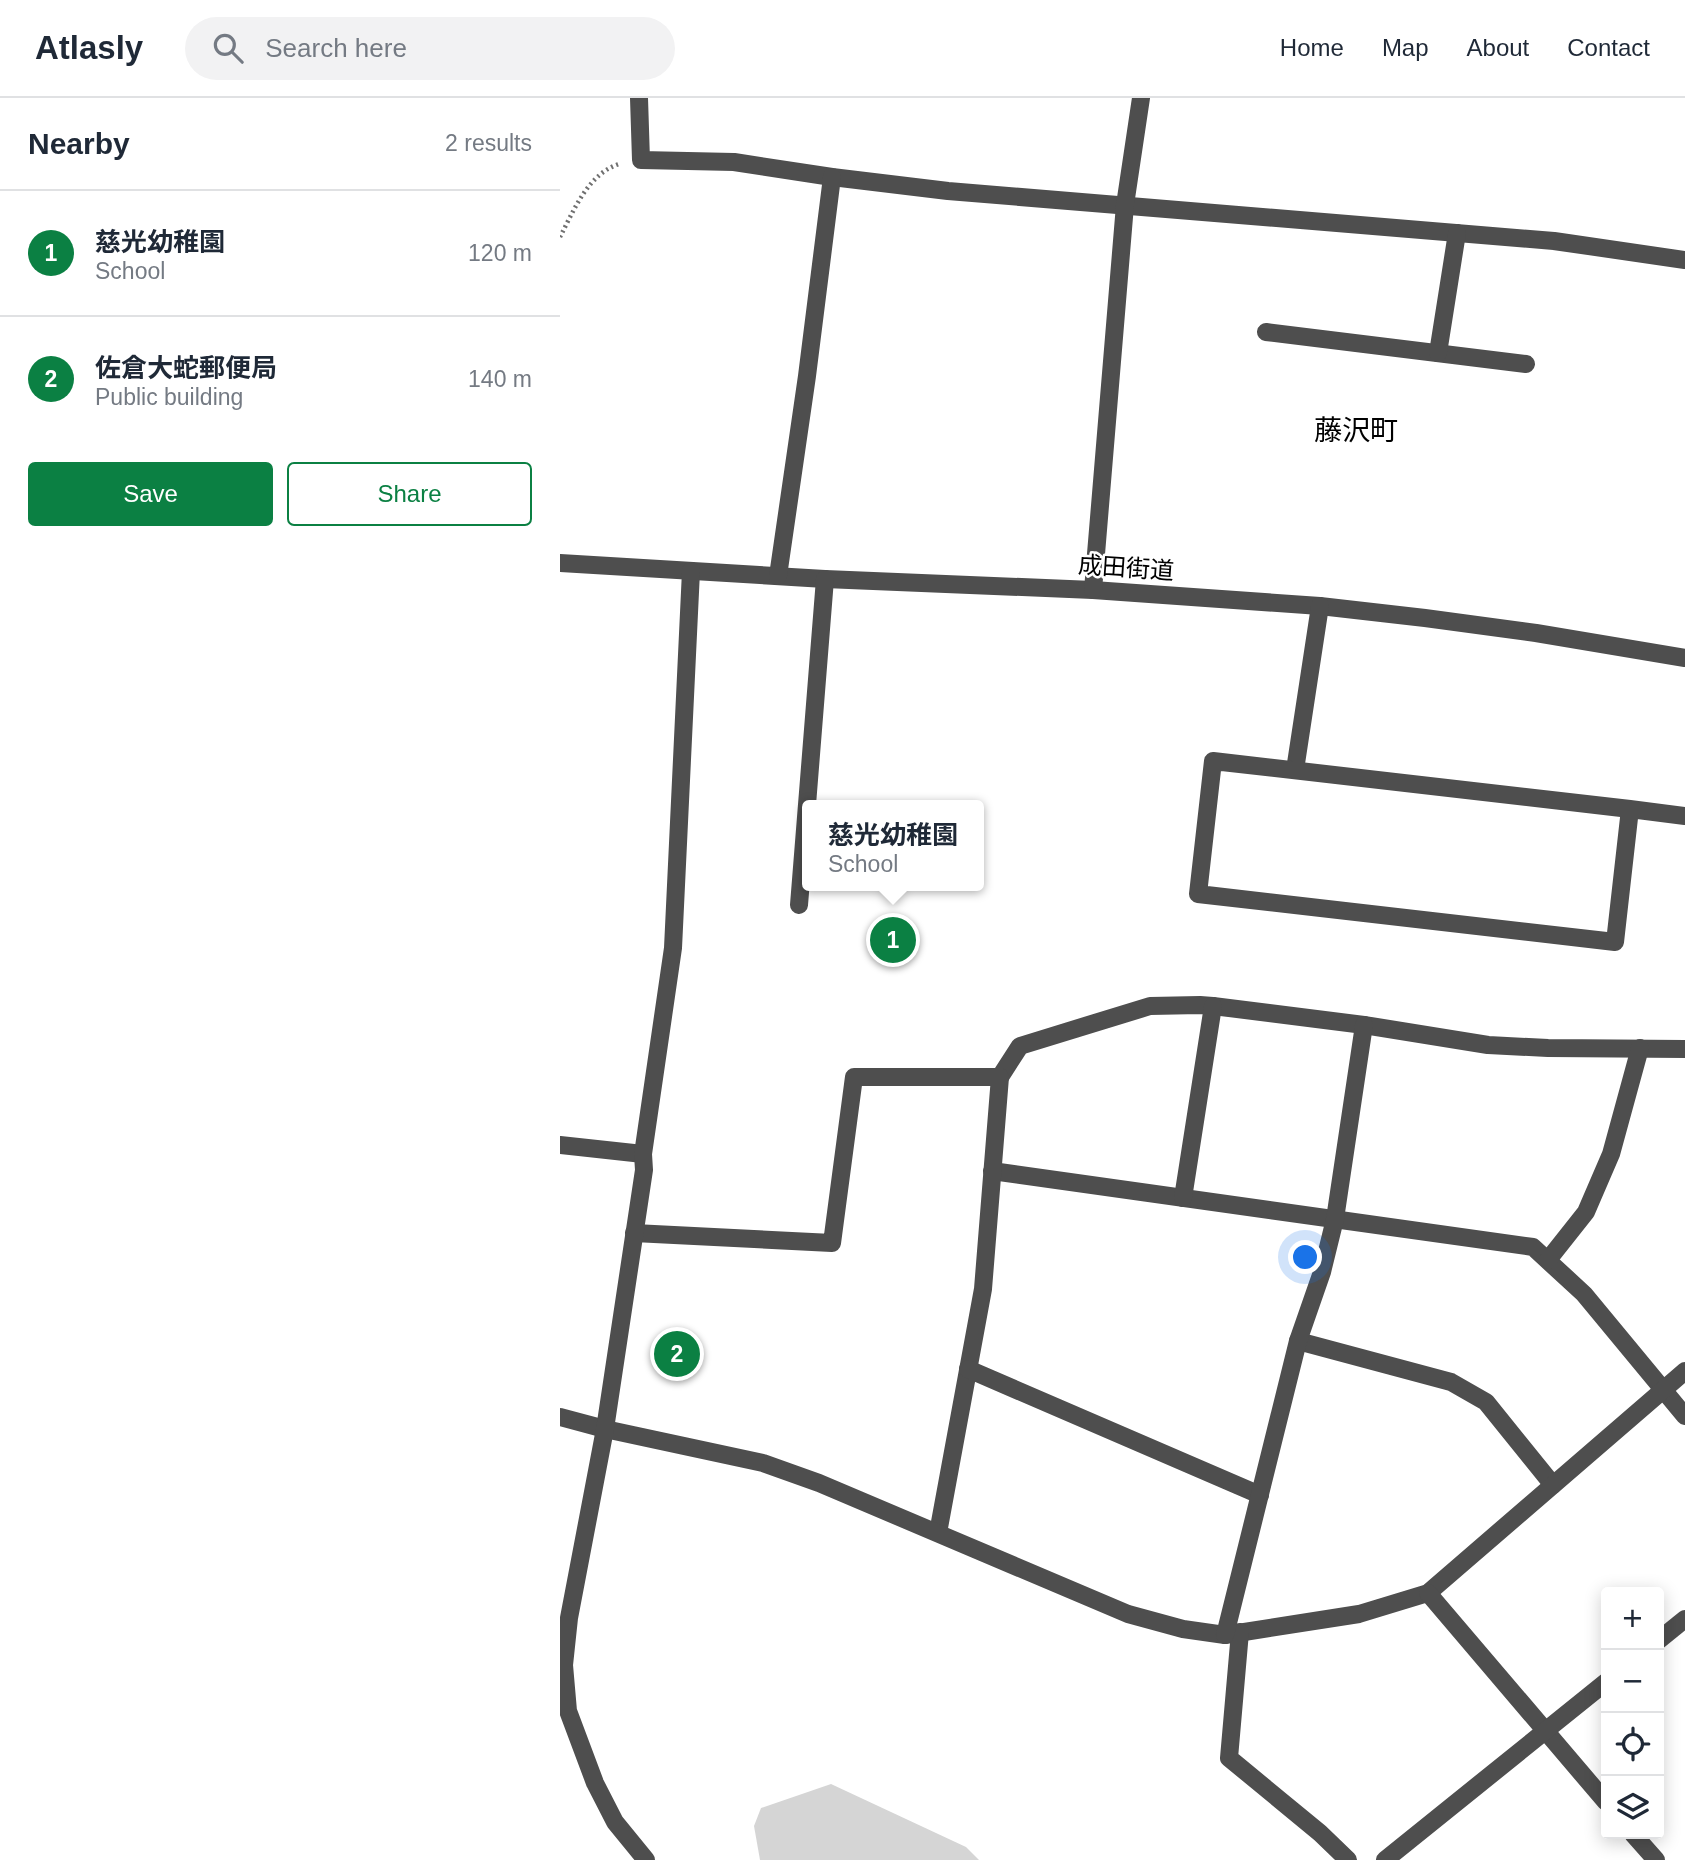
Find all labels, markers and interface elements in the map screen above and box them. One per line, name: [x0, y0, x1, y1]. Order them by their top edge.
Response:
search box: [185, 17, 675, 80]
text: Atlasly: [35, 29, 143, 66]
icon: search: [209, 29, 247, 67]
text: Search here: [265, 33, 407, 63]
text: Home: [1280, 34, 1344, 61]
text: Map: [1382, 34, 1429, 61]
text: About: [1467, 34, 1529, 61]
text: Contact: [1567, 34, 1650, 61]
text: Nearby: [28, 127, 130, 160]
text: 2 results: [445, 130, 532, 156]
text: 慈光幼稚園: [95, 227, 225, 257]
text: 1: [45, 240, 57, 266]
text: 120 m: [468, 240, 532, 266]
text: School: [95, 258, 165, 284]
text: 佐倉大蛇郵便局: [95, 353, 277, 383]
text: 2: [45, 366, 57, 392]
text: 140 m: [468, 366, 532, 392]
text: Public building: [95, 384, 243, 410]
district label: 藤沢町: [1314, 415, 1398, 446]
button: Save: [28, 462, 273, 526]
button: Share: [287, 462, 532, 526]
street label: 成田街道: [1077, 551, 1175, 584]
popup: [802, 800, 984, 891]
text: 慈光幼稚園: [828, 820, 958, 850]
text: School: [828, 851, 898, 877]
pin: 1: [870, 914, 916, 966]
your location: [1288, 1240, 1322, 1274]
pin: 2: [654, 1328, 700, 1380]
map controls: [1601, 1587, 1664, 1839]
button: +: [1601, 1587, 1664, 1650]
button: −: [1601, 1650, 1664, 1713]
button: locate: [1601, 1713, 1664, 1776]
button: layers: [1601, 1776, 1664, 1839]

